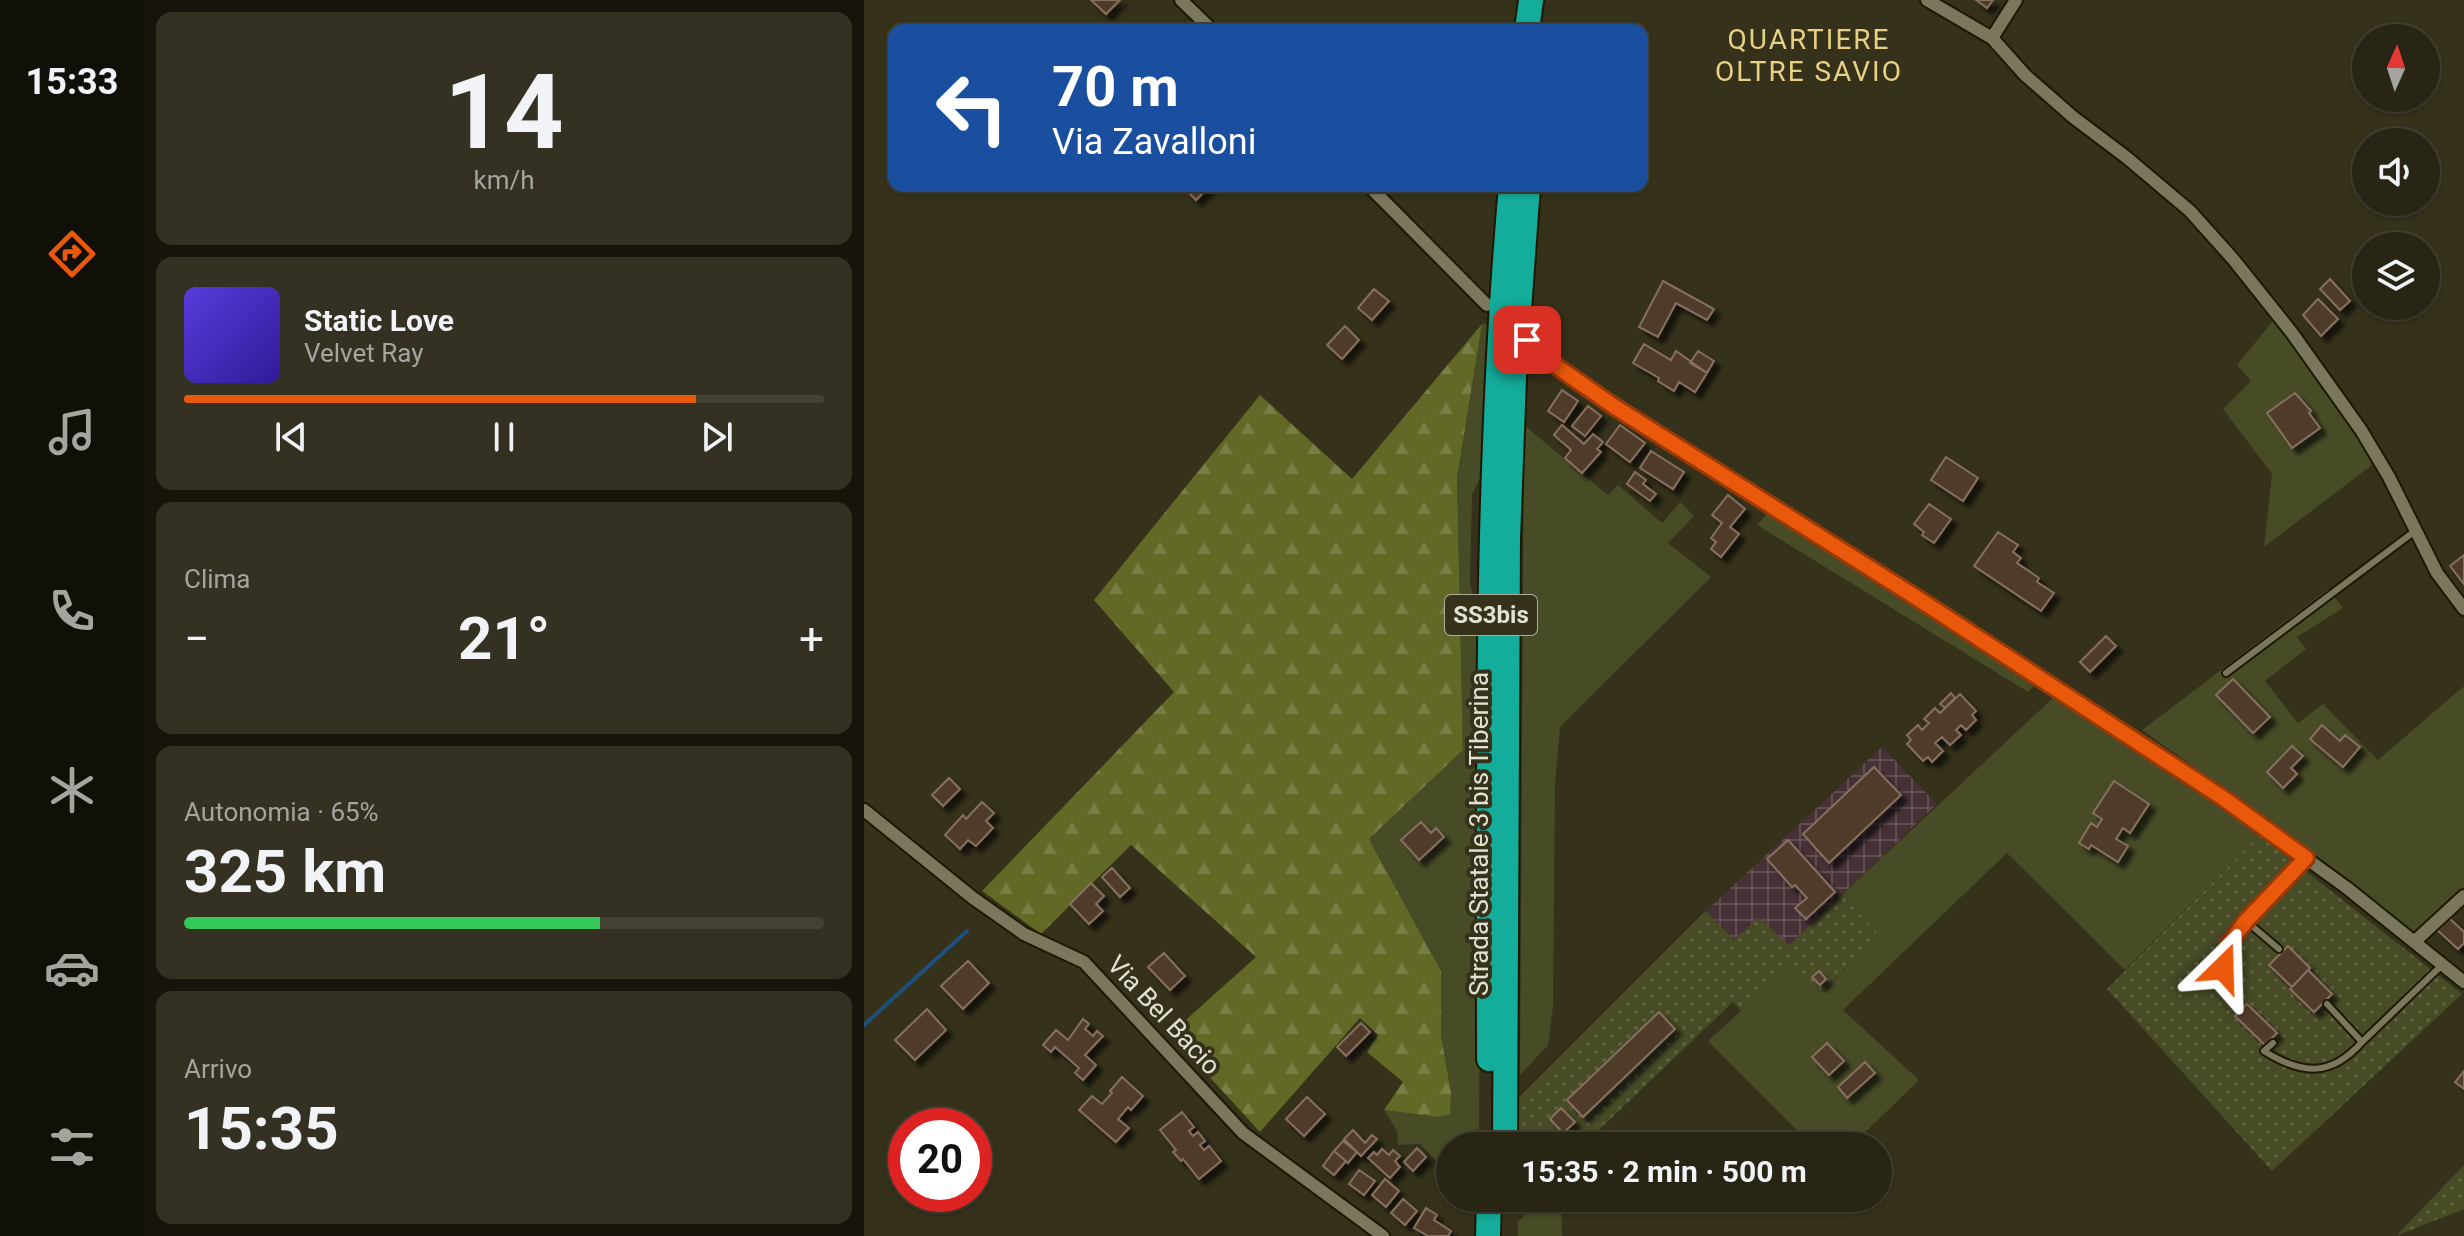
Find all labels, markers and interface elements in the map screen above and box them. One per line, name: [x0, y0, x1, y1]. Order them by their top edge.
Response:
district label: QUARTIERE OLTRE SAVIO: [1715, 23, 1903, 88]
north arrow: [2352, 24, 2440, 112]
map controls: [2352, 24, 2440, 320]
text: 14: [444, 52, 564, 173]
text: 70 m: [1052, 54, 1179, 120]
icon: left: [920, 56, 1024, 160]
text: 15:33: [26, 61, 118, 103]
text: Via Zavalloni: [1052, 121, 1257, 163]
button: sound: [2352, 128, 2440, 216]
text: km/h: [473, 165, 535, 195]
icon: directions: [44, 226, 100, 282]
button: layers: [2352, 232, 2440, 320]
text: Static Love: [304, 303, 454, 338]
pin: [1493, 306, 1561, 374]
icon: arrive: [1505, 318, 1549, 362]
text: Velvet Ray: [304, 338, 424, 368]
icon: music: [44, 404, 100, 460]
icon: previous: [269, 415, 313, 459]
icon: pause: [482, 415, 526, 459]
icon: next: [695, 415, 739, 459]
text: Clima: [184, 564, 251, 594]
icon: phone: [44, 583, 100, 639]
road number: SS3bis: [1445, 595, 1537, 635]
text: 21°: [458, 603, 550, 674]
text: −: [184, 613, 209, 665]
text: +: [799, 613, 824, 665]
street label: Strada Statale 3 bis Tiberina: [1464, 672, 1494, 996]
icon: climate: [44, 762, 100, 818]
text: Autonomia · 65%: [184, 797, 379, 827]
text: 325 km: [184, 836, 386, 907]
position arrow: [2181, 926, 2265, 1010]
icon: car: [44, 940, 100, 996]
street label: Via Bel Bacio: [1101, 949, 1227, 1081]
text: Arrivo: [184, 1054, 252, 1084]
text: 15:35: [184, 1093, 339, 1164]
speed limit sign: 20: [888, 1108, 992, 1212]
icon: filters: [44, 1119, 100, 1175]
text: 15:35 · 2 min · 500 m: [1521, 1154, 1807, 1189]

